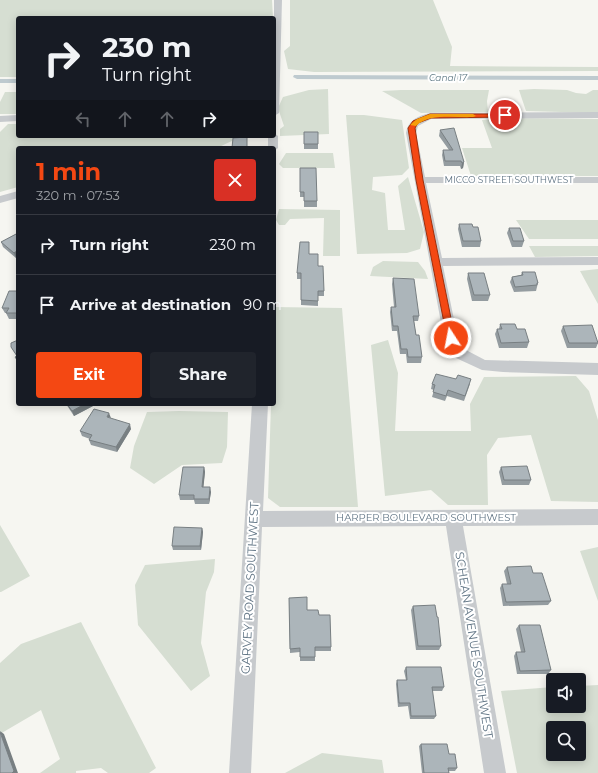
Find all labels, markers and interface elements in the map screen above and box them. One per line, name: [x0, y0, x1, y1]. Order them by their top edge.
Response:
text: 230 m: [102, 30, 191, 64]
icon: right: [36, 32, 88, 84]
text: Turn right: [102, 64, 192, 86]
water label: Canal 17: [429, 72, 468, 83]
pin: [488, 98, 522, 132]
icon: arrive: [494, 104, 516, 126]
icon: left: [72, 108, 94, 130]
icon: ahead: [114, 108, 136, 130]
icon: ahead: [156, 108, 178, 130]
icon: right: [198, 108, 220, 130]
text: 1 min: [36, 157, 101, 186]
button: close: [214, 159, 256, 201]
street label: MICCO STREET SOUTHWEST: [445, 174, 574, 185]
text: 320 m · 07:53: [36, 187, 120, 203]
icon: right: [36, 234, 58, 256]
text: Turn right: [70, 235, 149, 254]
text: 230 m: [209, 235, 256, 254]
icon: arrive: [36, 294, 58, 316]
text: Arrive at destination: [70, 295, 231, 314]
text: 90 m: [243, 295, 282, 314]
position arrow: [430, 317, 472, 359]
button: Exit: [36, 352, 142, 398]
button: Share: [150, 352, 256, 398]
street label: GARVEY ROAD SOUTHWEST: [238, 501, 262, 674]
street label: HARPER BOULEVARD SOUTHWEST: [336, 511, 516, 524]
street label: SCHEAN AVENUE SOUTHWEST: [452, 551, 497, 739]
map controls: [546, 673, 586, 761]
button: sound: [546, 673, 586, 713]
button: search: [546, 721, 586, 761]

